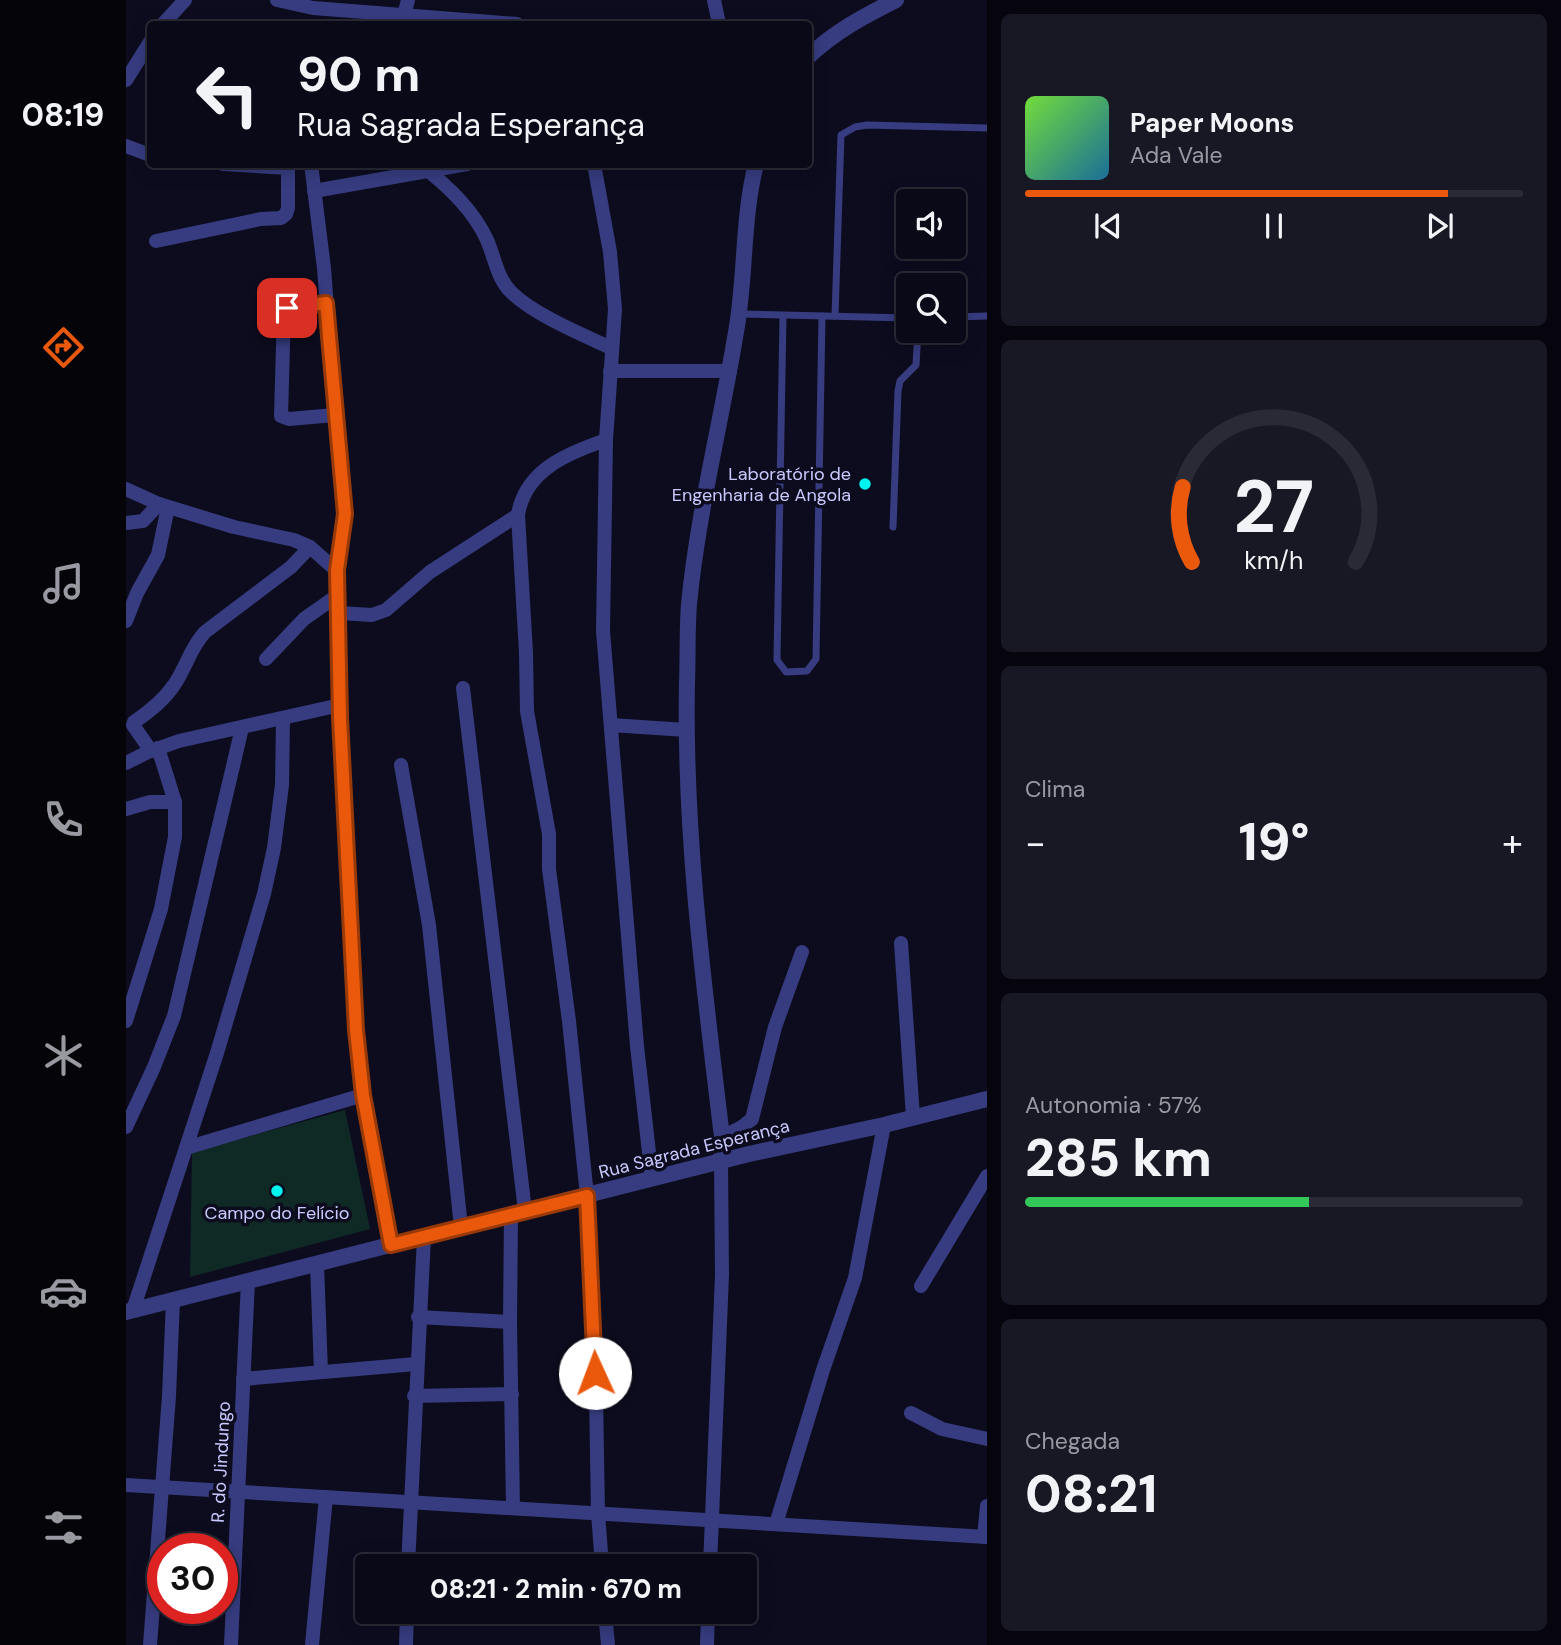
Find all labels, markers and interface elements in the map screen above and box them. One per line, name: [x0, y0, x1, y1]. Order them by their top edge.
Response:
text: 90 m: [297, 42, 420, 106]
icon: left: [182, 49, 273, 140]
text: 08:19: [22, 94, 104, 136]
text: Rua Sagrada Esperança: [297, 104, 645, 146]
text: Paper Moons: [1130, 106, 1294, 140]
text: Ada Vale: [1130, 140, 1223, 170]
map controls: [896, 189, 966, 343]
button: sound: [896, 189, 966, 259]
icon: previous: [1089, 207, 1127, 245]
icon: pause: [1255, 207, 1293, 245]
icon: next: [1421, 207, 1459, 245]
button: search: [896, 273, 966, 343]
pin: [257, 278, 317, 338]
icon: arrive: [268, 289, 306, 327]
icon: directions: [39, 323, 88, 372]
text: 27: [1234, 461, 1314, 556]
place label: Laboratório de Engenharia de Angola: [672, 462, 851, 507]
marker: Laboratório de Engenharia de Angola: [857, 476, 873, 492]
text: km/h: [1244, 544, 1304, 577]
icon: music: [39, 559, 88, 608]
text: Clima: [1025, 774, 1085, 804]
icon: phone: [39, 795, 88, 844]
text: 19°: [1238, 808, 1310, 876]
text: −: [1025, 818, 1046, 868]
text: +: [1502, 818, 1523, 868]
icon: climate: [39, 1031, 88, 1080]
text: Autonomia · 57%: [1025, 1090, 1202, 1120]
street label: Rua Sagrada Esperança: [596, 1114, 792, 1184]
text: 285 km: [1025, 1124, 1212, 1192]
marker: Campo do Felício: [269, 1183, 285, 1199]
place label: Campo do Felício: [204, 1201, 350, 1225]
icon: car: [39, 1267, 88, 1316]
position arrow: [558, 1336, 632, 1410]
street label: R. do Jindungo: [206, 1401, 236, 1523]
text: Chegada: [1025, 1426, 1120, 1456]
text: 08:21: [1025, 1460, 1158, 1528]
icon: filters: [39, 1503, 88, 1552]
speed limit sign: 30: [147, 1533, 238, 1624]
text: 08:21 · 2 min · 670 m: [430, 1572, 682, 1606]

